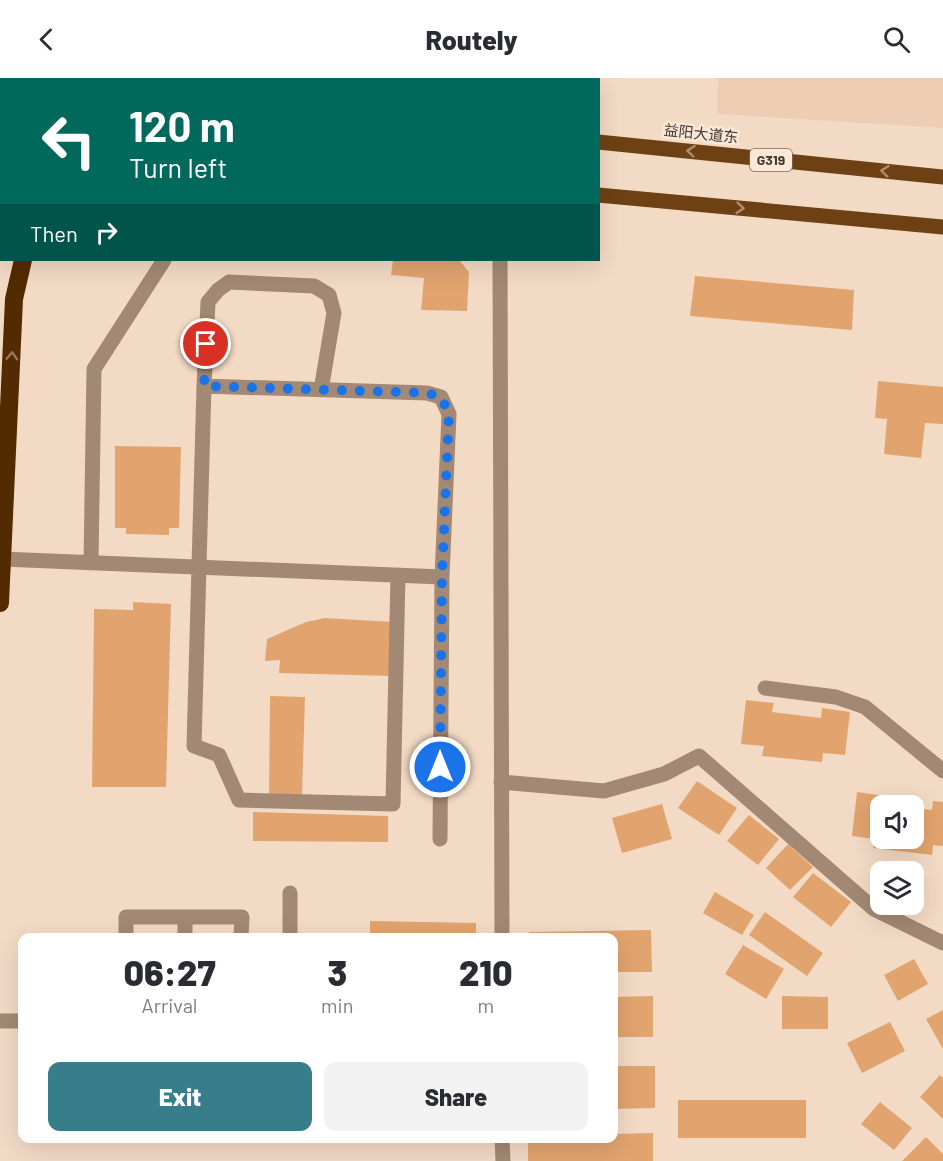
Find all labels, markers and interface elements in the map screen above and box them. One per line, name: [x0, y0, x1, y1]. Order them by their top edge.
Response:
icon: back: [30, 23, 63, 56]
text: Routely: [425, 23, 518, 55]
icon: search: [880, 23, 913, 56]
text: 120 m: [129, 100, 235, 150]
icon: left: [30, 102, 108, 180]
street label: 益阳大道东: [663, 120, 739, 146]
one-way arrow: [686, 145, 695, 158]
road number: G319: [750, 149, 792, 171]
text: Turn left: [129, 151, 227, 183]
one-way arrow: [880, 165, 889, 178]
one-way arrow: [736, 201, 745, 214]
icon: right: [90, 216, 123, 249]
text: Then: [30, 220, 78, 246]
pin: [180, 318, 231, 369]
icon: arrive: [189, 327, 222, 360]
one-way arrow: [5, 351, 18, 360]
position arrow: [408, 735, 472, 799]
map controls: [870, 795, 924, 915]
button: sound: [870, 795, 924, 849]
button: layers: [870, 861, 924, 915]
text: 06:27: [123, 950, 216, 993]
text: 3: [327, 950, 347, 993]
text: 210: [459, 950, 513, 993]
text: Arrival: [142, 993, 197, 1017]
text: min: [321, 993, 353, 1017]
text: m: [477, 993, 494, 1017]
button: Exit: [48, 1062, 312, 1131]
button: Share: [324, 1062, 588, 1131]

